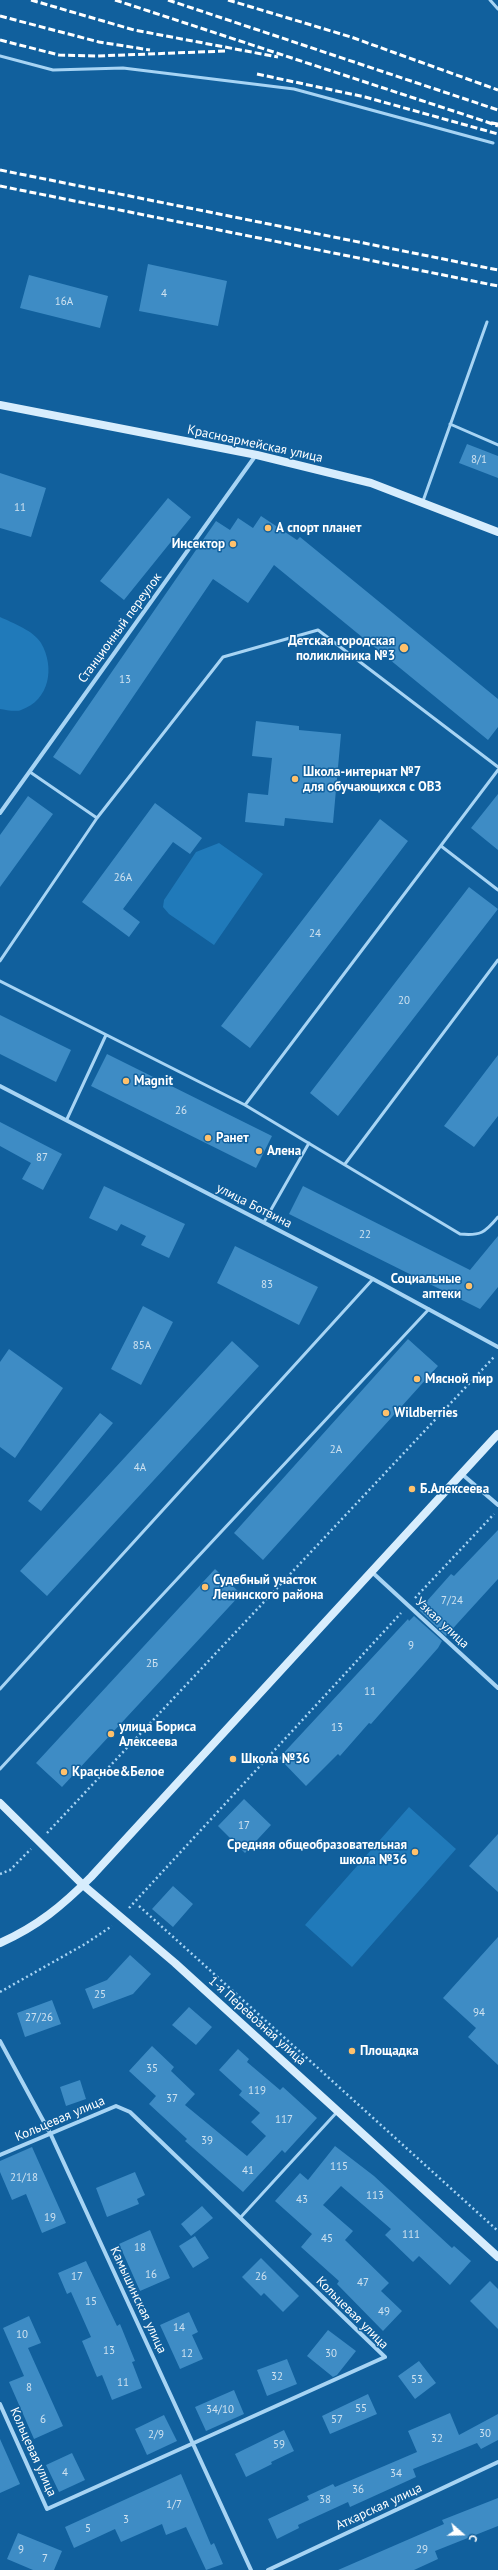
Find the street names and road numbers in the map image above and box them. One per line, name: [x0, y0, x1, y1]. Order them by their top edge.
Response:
street label: Красноармейская улица: [186, 422, 324, 466]
street label: Станционный переулок: [75, 570, 165, 686]
street label: улица Ботвина: [214, 1180, 294, 1232]
street label: Узкая улица: [412, 1594, 472, 1652]
street label: 1-я Перевозная улица: [205, 1973, 309, 2069]
street label: Кольцевая улица: [13, 2093, 107, 2145]
street label: Камышинская улица: [106, 2244, 170, 2356]
street label: Кольцевая улица: [313, 2274, 391, 2352]
street label: Кольцевая улица: [6, 2405, 60, 2499]
street label: Аткарская улица: [333, 2480, 425, 2534]

